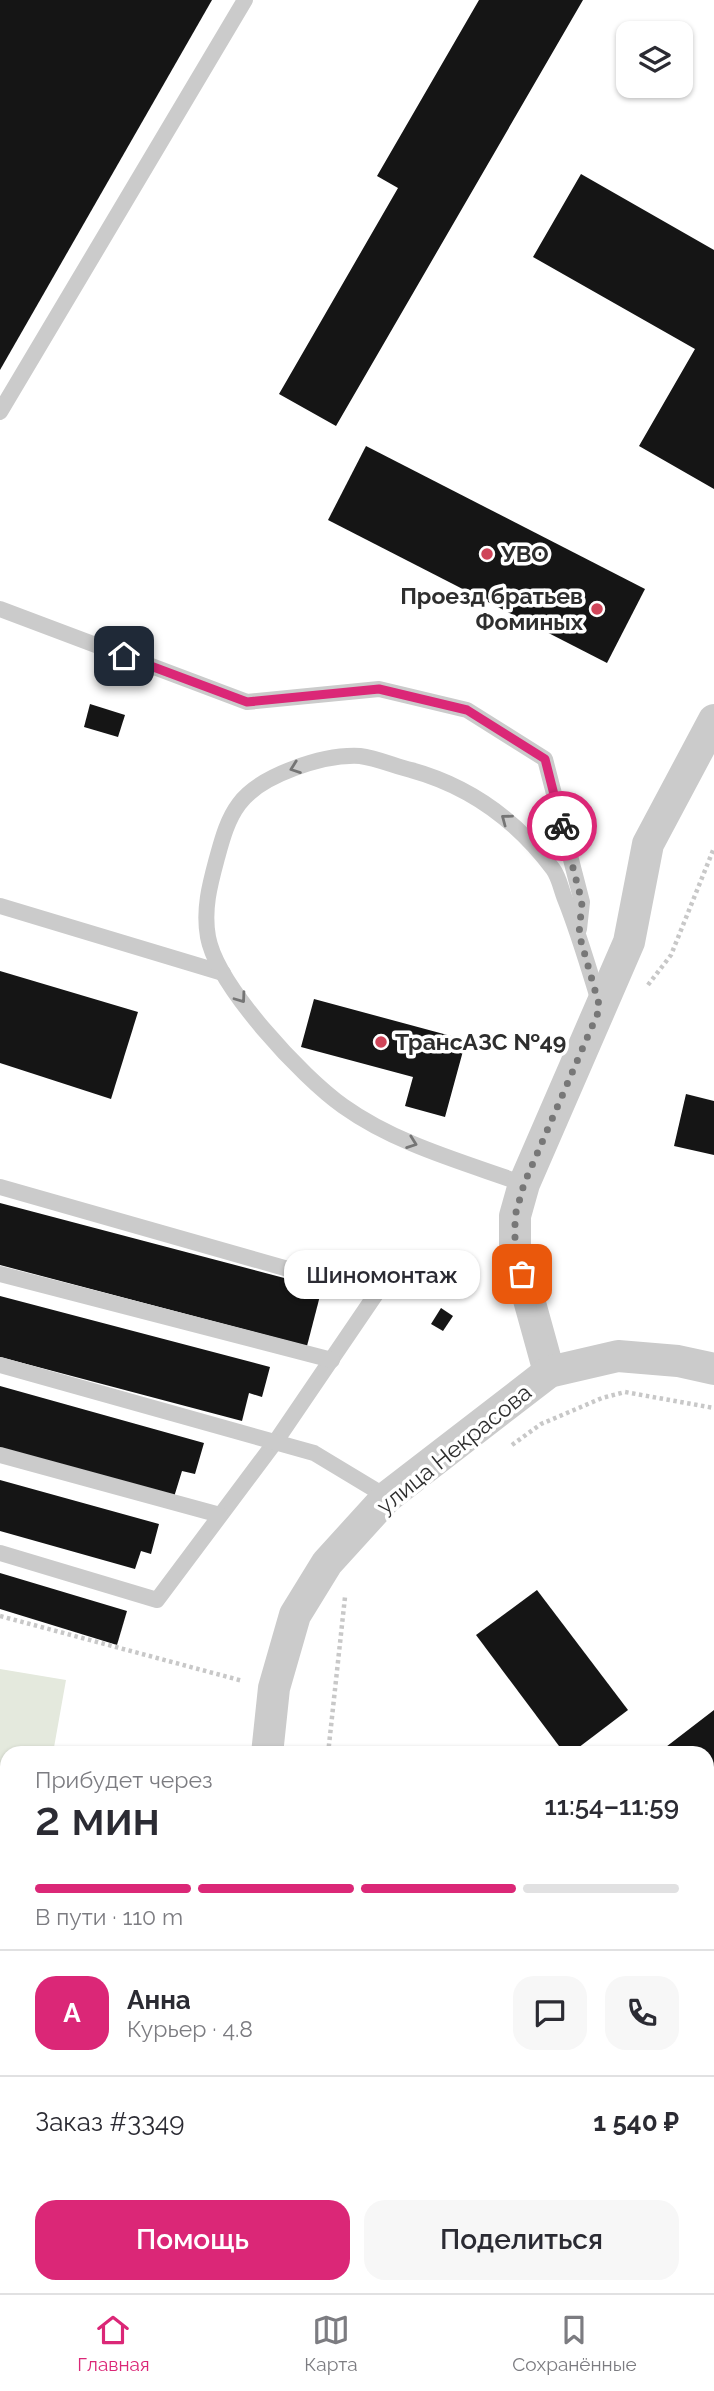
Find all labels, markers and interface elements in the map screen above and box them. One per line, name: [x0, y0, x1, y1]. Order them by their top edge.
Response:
map controls: [616, 21, 693, 98]
button: layers: [616, 21, 693, 98]
place label: УВО: [500, 540, 549, 567]
marker: УВО: [479, 546, 495, 562]
place label: Проезд братьев Фоминых: [400, 582, 584, 635]
marker: Проезд братьев Фоминых: [589, 601, 605, 617]
pin: [94, 626, 154, 686]
icon: home: [105, 637, 143, 675]
one-way arrow: [289, 760, 301, 774]
courier: [527, 791, 597, 861]
icon: bike: [543, 807, 581, 845]
one-way arrow: [501, 815, 514, 828]
one-way arrow: [233, 990, 245, 1003]
place label: ТрансАЗС №49: [395, 1028, 566, 1055]
marker: ТрансАЗС №49: [373, 1034, 389, 1050]
one-way arrow: [406, 1135, 418, 1149]
pin: [492, 1244, 552, 1304]
callout: Шиномонтаж: [284, 1250, 480, 1298]
icon: bag: [503, 1255, 541, 1293]
text: Шиномонтаж: [306, 1261, 458, 1288]
street label: улица Некрасова: [371, 1378, 536, 1519]
text: Прибудет через: [35, 1766, 213, 1793]
text: 11:54–11:59: [544, 1791, 679, 1821]
text: 2 мин: [35, 1792, 160, 1846]
text: В пути · 110 m: [35, 1903, 183, 1930]
button: chat: [513, 1976, 587, 2050]
button: phone: [605, 1976, 679, 2050]
text: Анна: [127, 1985, 191, 2015]
text: А: [63, 1998, 81, 2028]
text: Курьер · 4.8: [127, 2015, 253, 2042]
text: Заказ #3349: [35, 2107, 184, 2137]
text: 1 540 ₽: [593, 2107, 679, 2137]
button: Помощь: [35, 2200, 350, 2280]
button: Поделиться: [364, 2200, 679, 2280]
tab: Главная: [77, 2311, 150, 2375]
tab: Карта: [304, 2311, 358, 2375]
tab: Сохранённые: [512, 2311, 637, 2375]

